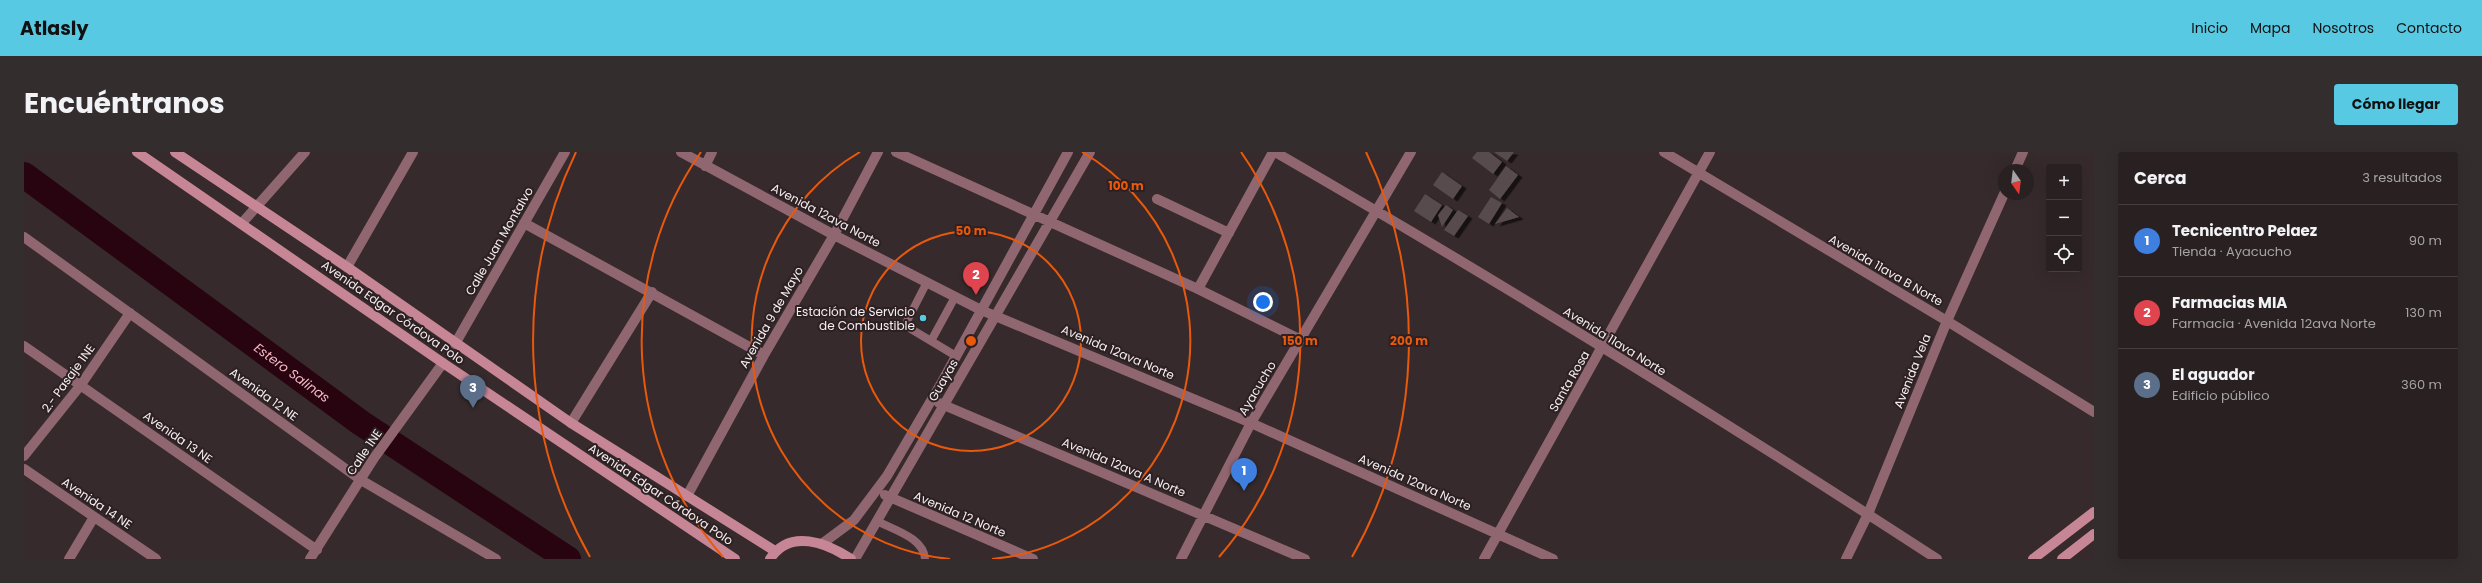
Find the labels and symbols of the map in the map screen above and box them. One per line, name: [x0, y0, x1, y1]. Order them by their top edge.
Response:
north arrow: [1998, 164, 2034, 200]
text: 100 m: [1108, 177, 1144, 194]
street label: Avenida 12ava Norte: [768, 179, 884, 251]
street label: Calle Juan Montalvo: [461, 183, 537, 298]
text: 50 m: [956, 222, 987, 239]
street label: Avenida 11ava B Norte: [1826, 230, 1946, 310]
street label: Avenida Edgar Córdova Polo: [318, 256, 468, 368]
pin: 2: [963, 262, 989, 295]
street label: Avenida 9 de Mayo: [735, 263, 807, 371]
your location: [1253, 292, 1273, 312]
street label: Avenida 11ava Norte: [1560, 302, 1670, 380]
place label: Estación de Servicio de Combustible: [796, 303, 915, 334]
marker: Estación de Servicio de Combustible: [918, 313, 928, 323]
street label: Avenida 12ava Norte: [1059, 320, 1177, 384]
street label: Avenida Vela: [1889, 331, 1935, 411]
text: 150 m: [1282, 332, 1318, 349]
text: 200 m: [1390, 332, 1428, 349]
centre of rings: [964, 334, 978, 348]
water label: Estero Salinas: [250, 338, 334, 407]
street label: 2.- Pasaje 1NE: [37, 340, 99, 416]
street label: Santa Rosa: [1545, 347, 1593, 415]
street label: Guayas: [924, 356, 962, 404]
street label: Ayacucho: [1234, 357, 1280, 418]
street label: Avenida 12 NE: [226, 363, 302, 425]
pin: 3: [460, 375, 486, 408]
street label: Avenida 13 NE: [140, 407, 216, 467]
street label: Calle 1NE: [342, 426, 386, 478]
street label: Avenida 12ava A Norte: [1060, 433, 1188, 501]
street label: Avenida Edgar Córdova Polo: [585, 439, 737, 549]
street label: Avenida 12ava Norte: [1356, 450, 1474, 514]
pin: 1: [1231, 458, 1257, 491]
street label: Avenida 14 NE: [58, 473, 136, 533]
street label: Avenida 12 Norte: [911, 487, 1009, 541]

